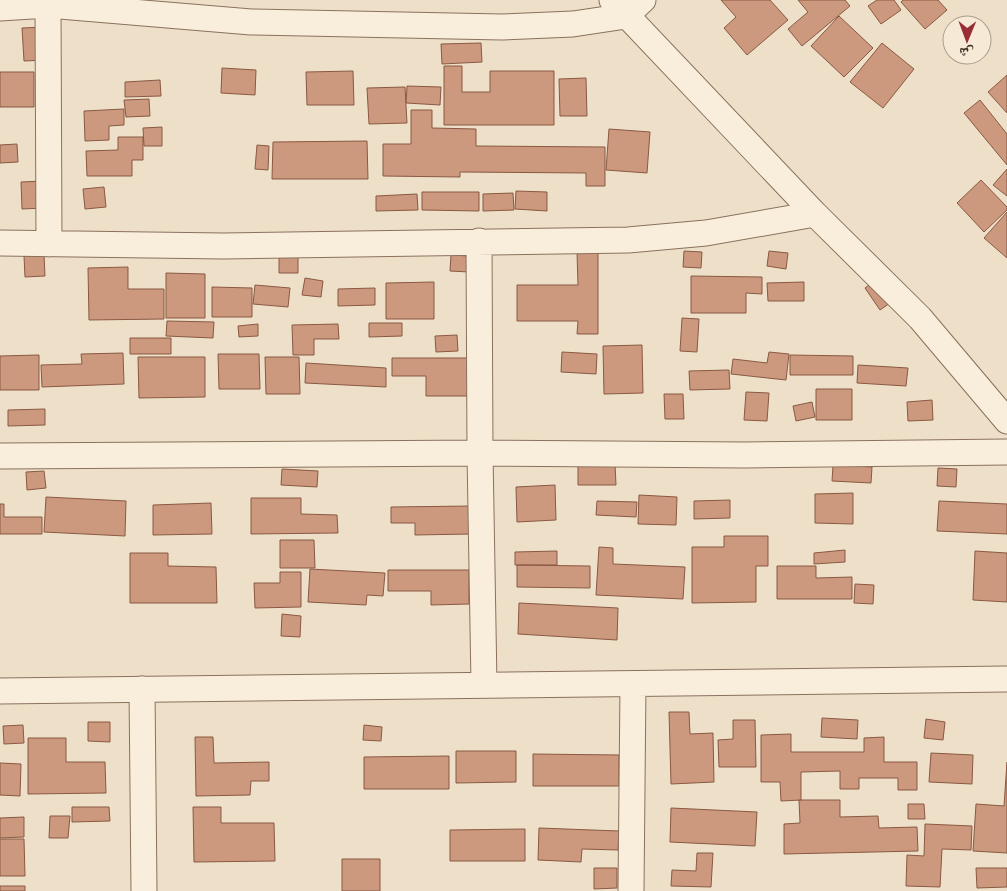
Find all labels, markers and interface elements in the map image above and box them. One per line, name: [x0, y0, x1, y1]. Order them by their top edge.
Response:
north arrow: [942, 15, 992, 65]
text: ش: [959, 44, 974, 63]

